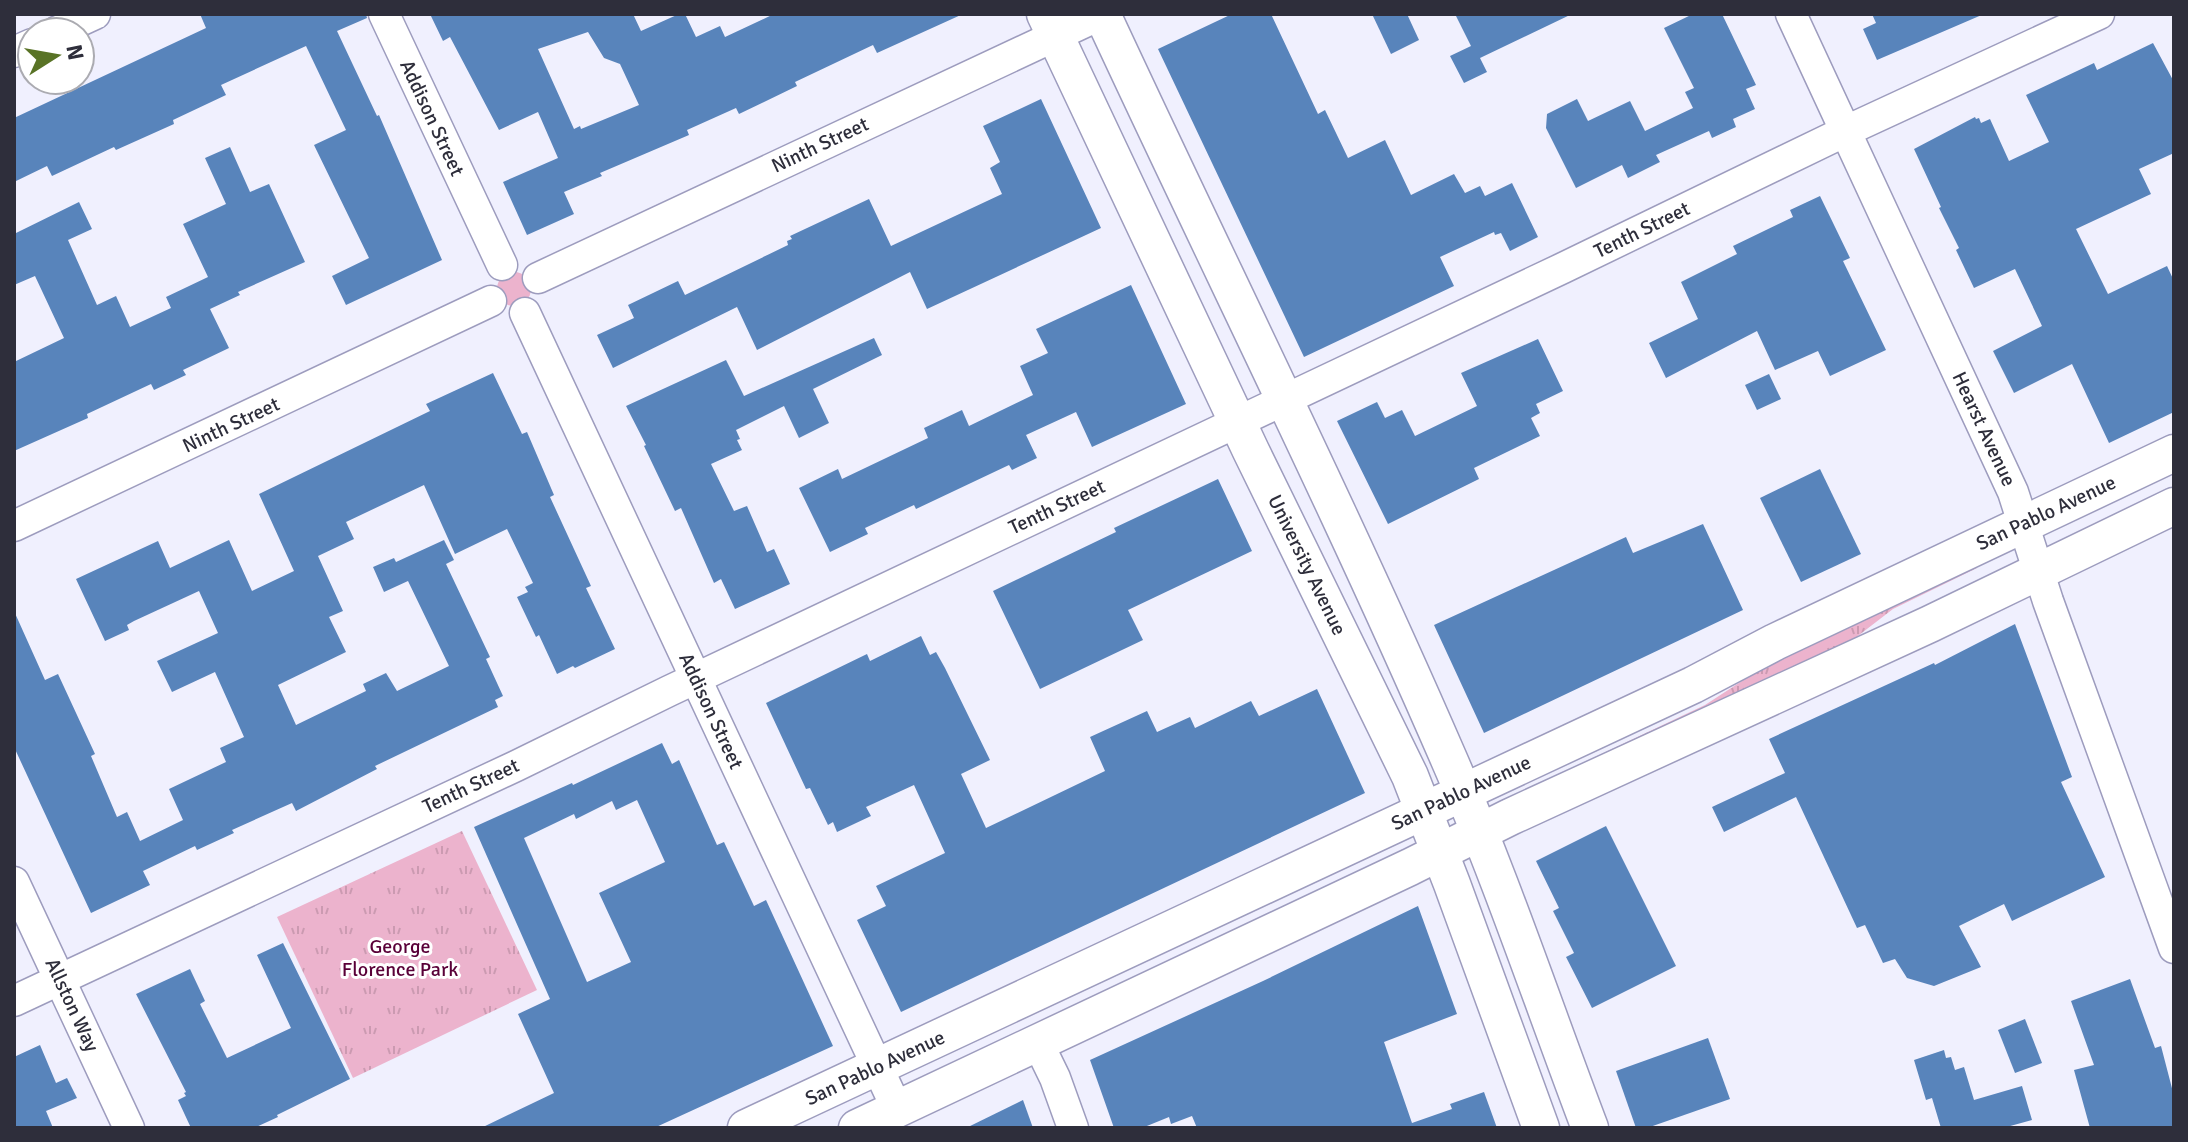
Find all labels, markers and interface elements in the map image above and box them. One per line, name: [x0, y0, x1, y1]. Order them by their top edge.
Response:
north arrow: [16, 16, 96, 96]
text: N: [60, 42, 90, 62]
street label: Addison Street: [394, 56, 470, 180]
street label: Ninth Street: [767, 112, 873, 178]
street label: Tenth Street: [1590, 196, 1694, 264]
street label: Hearst Avenue: [1947, 368, 2021, 490]
street label: Ninth Street: [178, 392, 284, 458]
street label: San Pablo Avenue: [1972, 470, 2120, 556]
street label: Tenth Street: [1005, 474, 1109, 540]
street label: University Avenue: [1262, 491, 1352, 639]
street label: Addison Street: [673, 649, 749, 773]
street label: San Pablo Avenue: [1387, 750, 1535, 836]
street label: Tenth Street: [419, 753, 523, 819]
park label: George Florence Park: [342, 934, 458, 982]
street label: Allston Way: [39, 954, 105, 1056]
street label: San Pablo Avenue: [801, 1025, 949, 1111]

